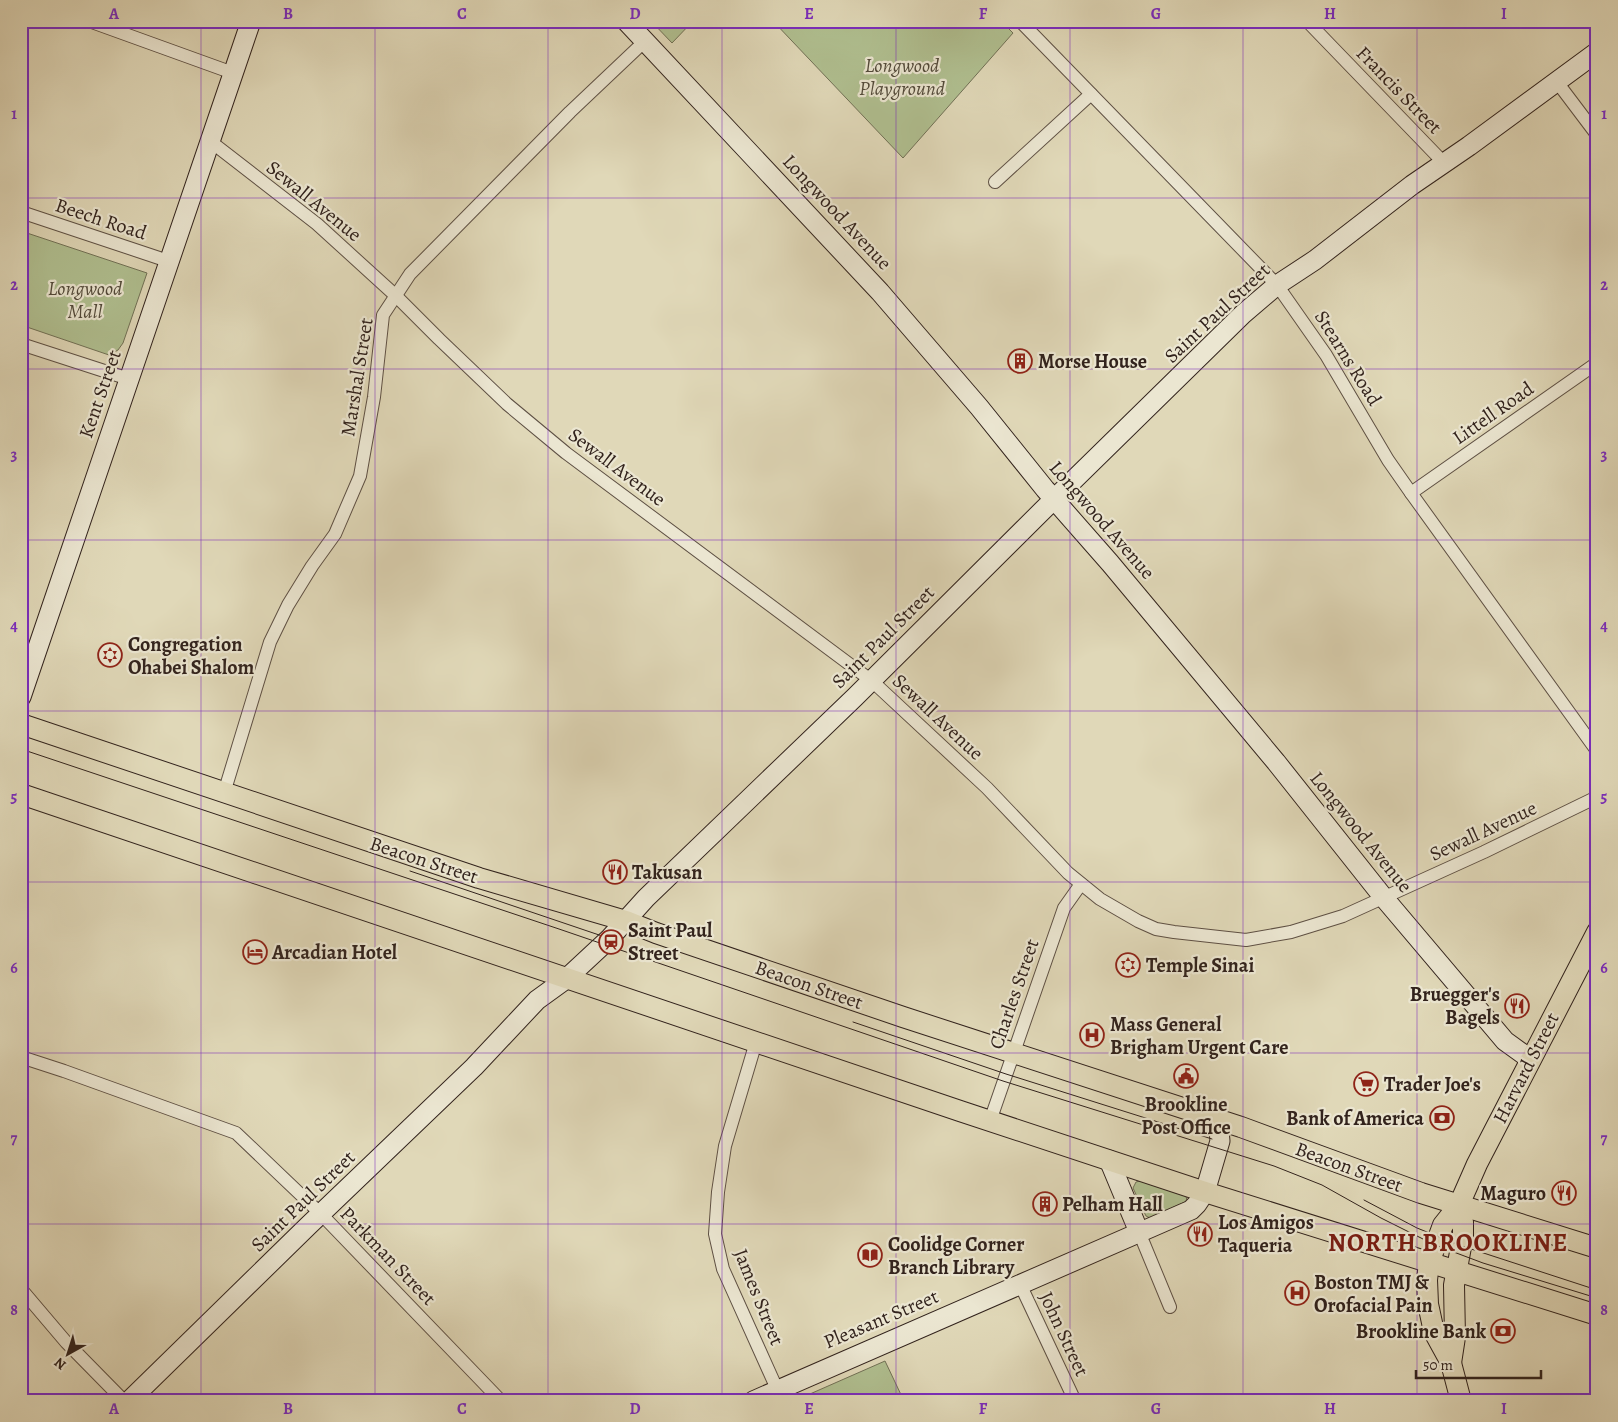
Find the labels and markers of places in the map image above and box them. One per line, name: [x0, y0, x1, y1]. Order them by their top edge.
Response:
building icon: Morse House: [1007, 348, 1033, 374]
place label: Morse House: [1038, 348, 1147, 375]
place label: Congregation Ohabei Shalom: [128, 631, 255, 681]
synagogue icon: Congregation Ohabei Shalom: [97, 642, 123, 668]
restaurant icon: Takusan: [602, 859, 628, 885]
place label: Takusan: [632, 859, 703, 886]
place label: Saint Paul Street: [628, 917, 713, 967]
station icon: Saint Paul Street: [598, 929, 624, 955]
hotel icon: Arcadian Hotel: [242, 939, 268, 965]
place label: Arcadian Hotel: [271, 939, 398, 966]
synagogue icon: Temple Sinai: [1115, 952, 1141, 978]
place label: Temple Sinai: [1146, 952, 1254, 979]
place label: Bruegger's Bagels: [1410, 981, 1500, 1031]
restaurant icon: Bruegger's Bagels: [1504, 993, 1530, 1019]
place label: Mass General Brigham Urgent Care: [1110, 1011, 1288, 1061]
hospital icon: Mass General Brigham Urgent Care: [1079, 1022, 1105, 1048]
public building icon: Brookline Post Office: [1173, 1063, 1199, 1089]
supermarket icon: Trader Joe's: [1353, 1071, 1379, 1097]
place label: Trader Joe's: [1384, 1071, 1481, 1098]
place label: Brookline Post Office: [1141, 1091, 1231, 1141]
place label: Bank of America: [1286, 1105, 1424, 1132]
bank icon: Bank of America: [1429, 1105, 1455, 1131]
place label: Maguro: [1480, 1180, 1546, 1207]
restaurant icon: Maguro: [1551, 1180, 1577, 1206]
building icon: Pelham Hall: [1032, 1191, 1058, 1217]
place label: Pelham Hall: [1062, 1191, 1164, 1218]
place label: Los Amigos Taqueria: [1218, 1209, 1314, 1259]
restaurant icon: Los Amigos Taqueria: [1187, 1221, 1213, 1247]
place label: Coolidge Corner Branch Library: [888, 1231, 1025, 1281]
library icon: Coolidge Corner Branch Library: [857, 1242, 883, 1268]
place label: Boston TMJ & Orofacial Pain: [1314, 1269, 1433, 1319]
hospital icon: Boston TMJ & Orofacial Pain: [1284, 1280, 1310, 1306]
place label: Brookline Bank: [1356, 1318, 1487, 1345]
bank icon: Brookline Bank: [1490, 1318, 1516, 1344]

